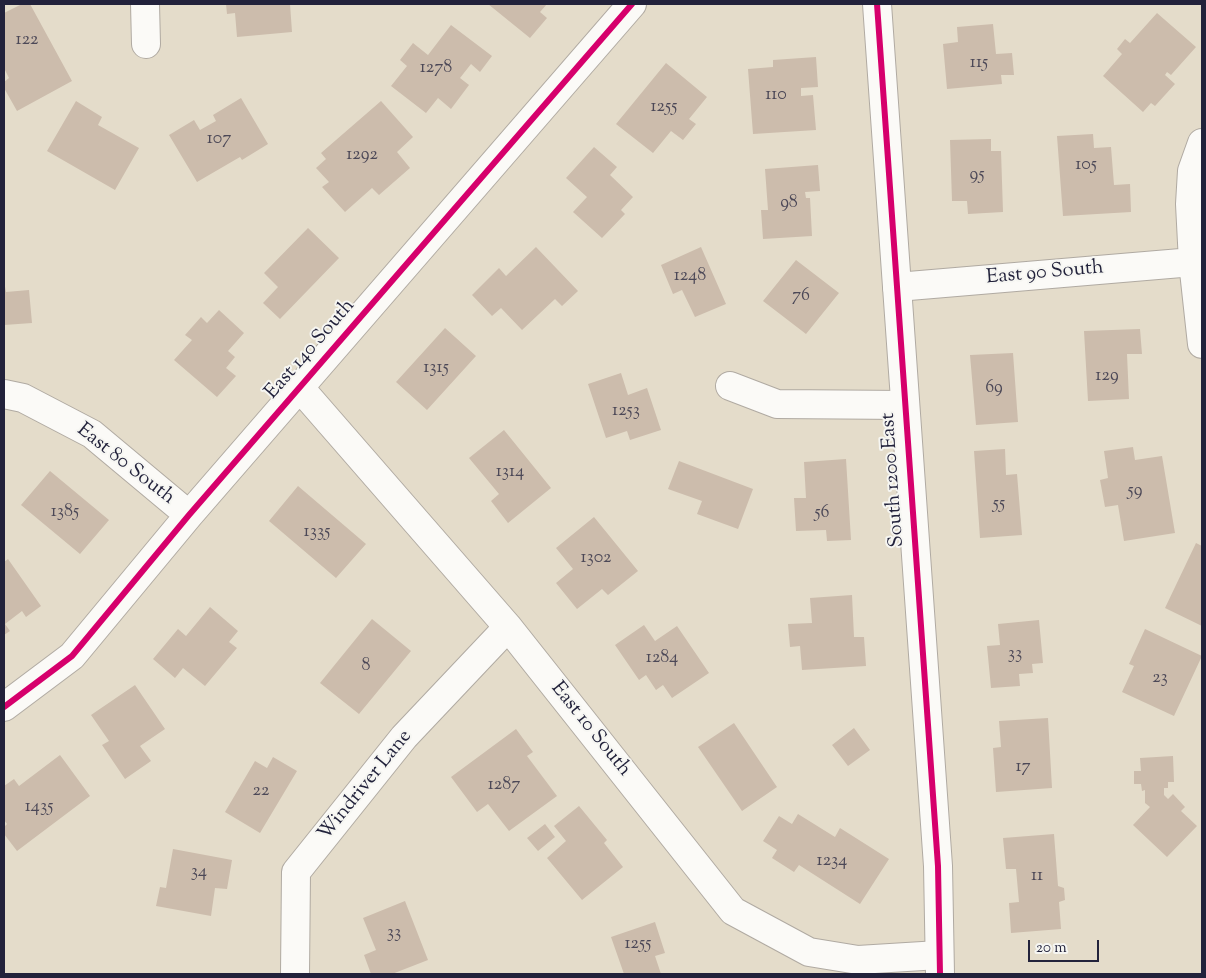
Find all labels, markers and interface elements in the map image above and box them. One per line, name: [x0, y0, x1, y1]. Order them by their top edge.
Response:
house number: 122: [16, 30, 38, 52]
house number: 115: [970, 53, 988, 75]
house number: 1278: [420, 58, 452, 80]
house number: 110: [765, 85, 787, 107]
house number: 1255: [650, 97, 678, 119]
house number: 107: [207, 129, 231, 151]
house number: 1292: [346, 145, 378, 167]
house number: 105: [1075, 155, 1097, 177]
house number: 95: [969, 165, 985, 187]
house number: 98: [780, 193, 798, 215]
street label: East 90 South: [985, 257, 1105, 291]
house number: 1248: [674, 266, 706, 288]
house number: 76: [792, 286, 810, 308]
street label: East 140 South: [261, 295, 361, 405]
house number: 1315: [423, 358, 449, 380]
house number: 129: [1095, 366, 1119, 388]
house number: 69: [985, 378, 1003, 400]
house number: 1253: [612, 401, 640, 423]
street label: South 1200 East: [877, 412, 911, 548]
street label: East 80 South: [71, 419, 179, 511]
house number: 1314: [496, 462, 524, 484]
house number: 59: [1128, 481, 1142, 503]
house number: 55: [993, 494, 1005, 516]
house number: 1385: [51, 502, 79, 524]
house number: 56: [814, 503, 830, 525]
house number: 1335: [304, 522, 330, 544]
house number: 1302: [581, 548, 611, 570]
house number: 33: [1008, 644, 1022, 666]
house number: 1284: [646, 648, 678, 670]
house number: 8: [362, 656, 370, 678]
house number: 23: [1152, 668, 1168, 690]
street label: East 10 South: [545, 678, 635, 782]
street label: Windriver Lane: [314, 726, 418, 846]
house number: 17: [1015, 757, 1031, 779]
house number: 1287: [488, 775, 520, 797]
house number: 22: [253, 781, 269, 803]
house number: 1435: [25, 797, 53, 819]
house number: 1234: [817, 851, 847, 873]
house number: 34: [191, 862, 207, 884]
house number: 11: [1031, 866, 1043, 888]
house number: 33: [387, 923, 401, 945]
scale bar: [1031, 930, 1102, 962]
house number: 1255: [624, 934, 652, 956]
text: 20 m: [1036, 938, 1067, 959]

